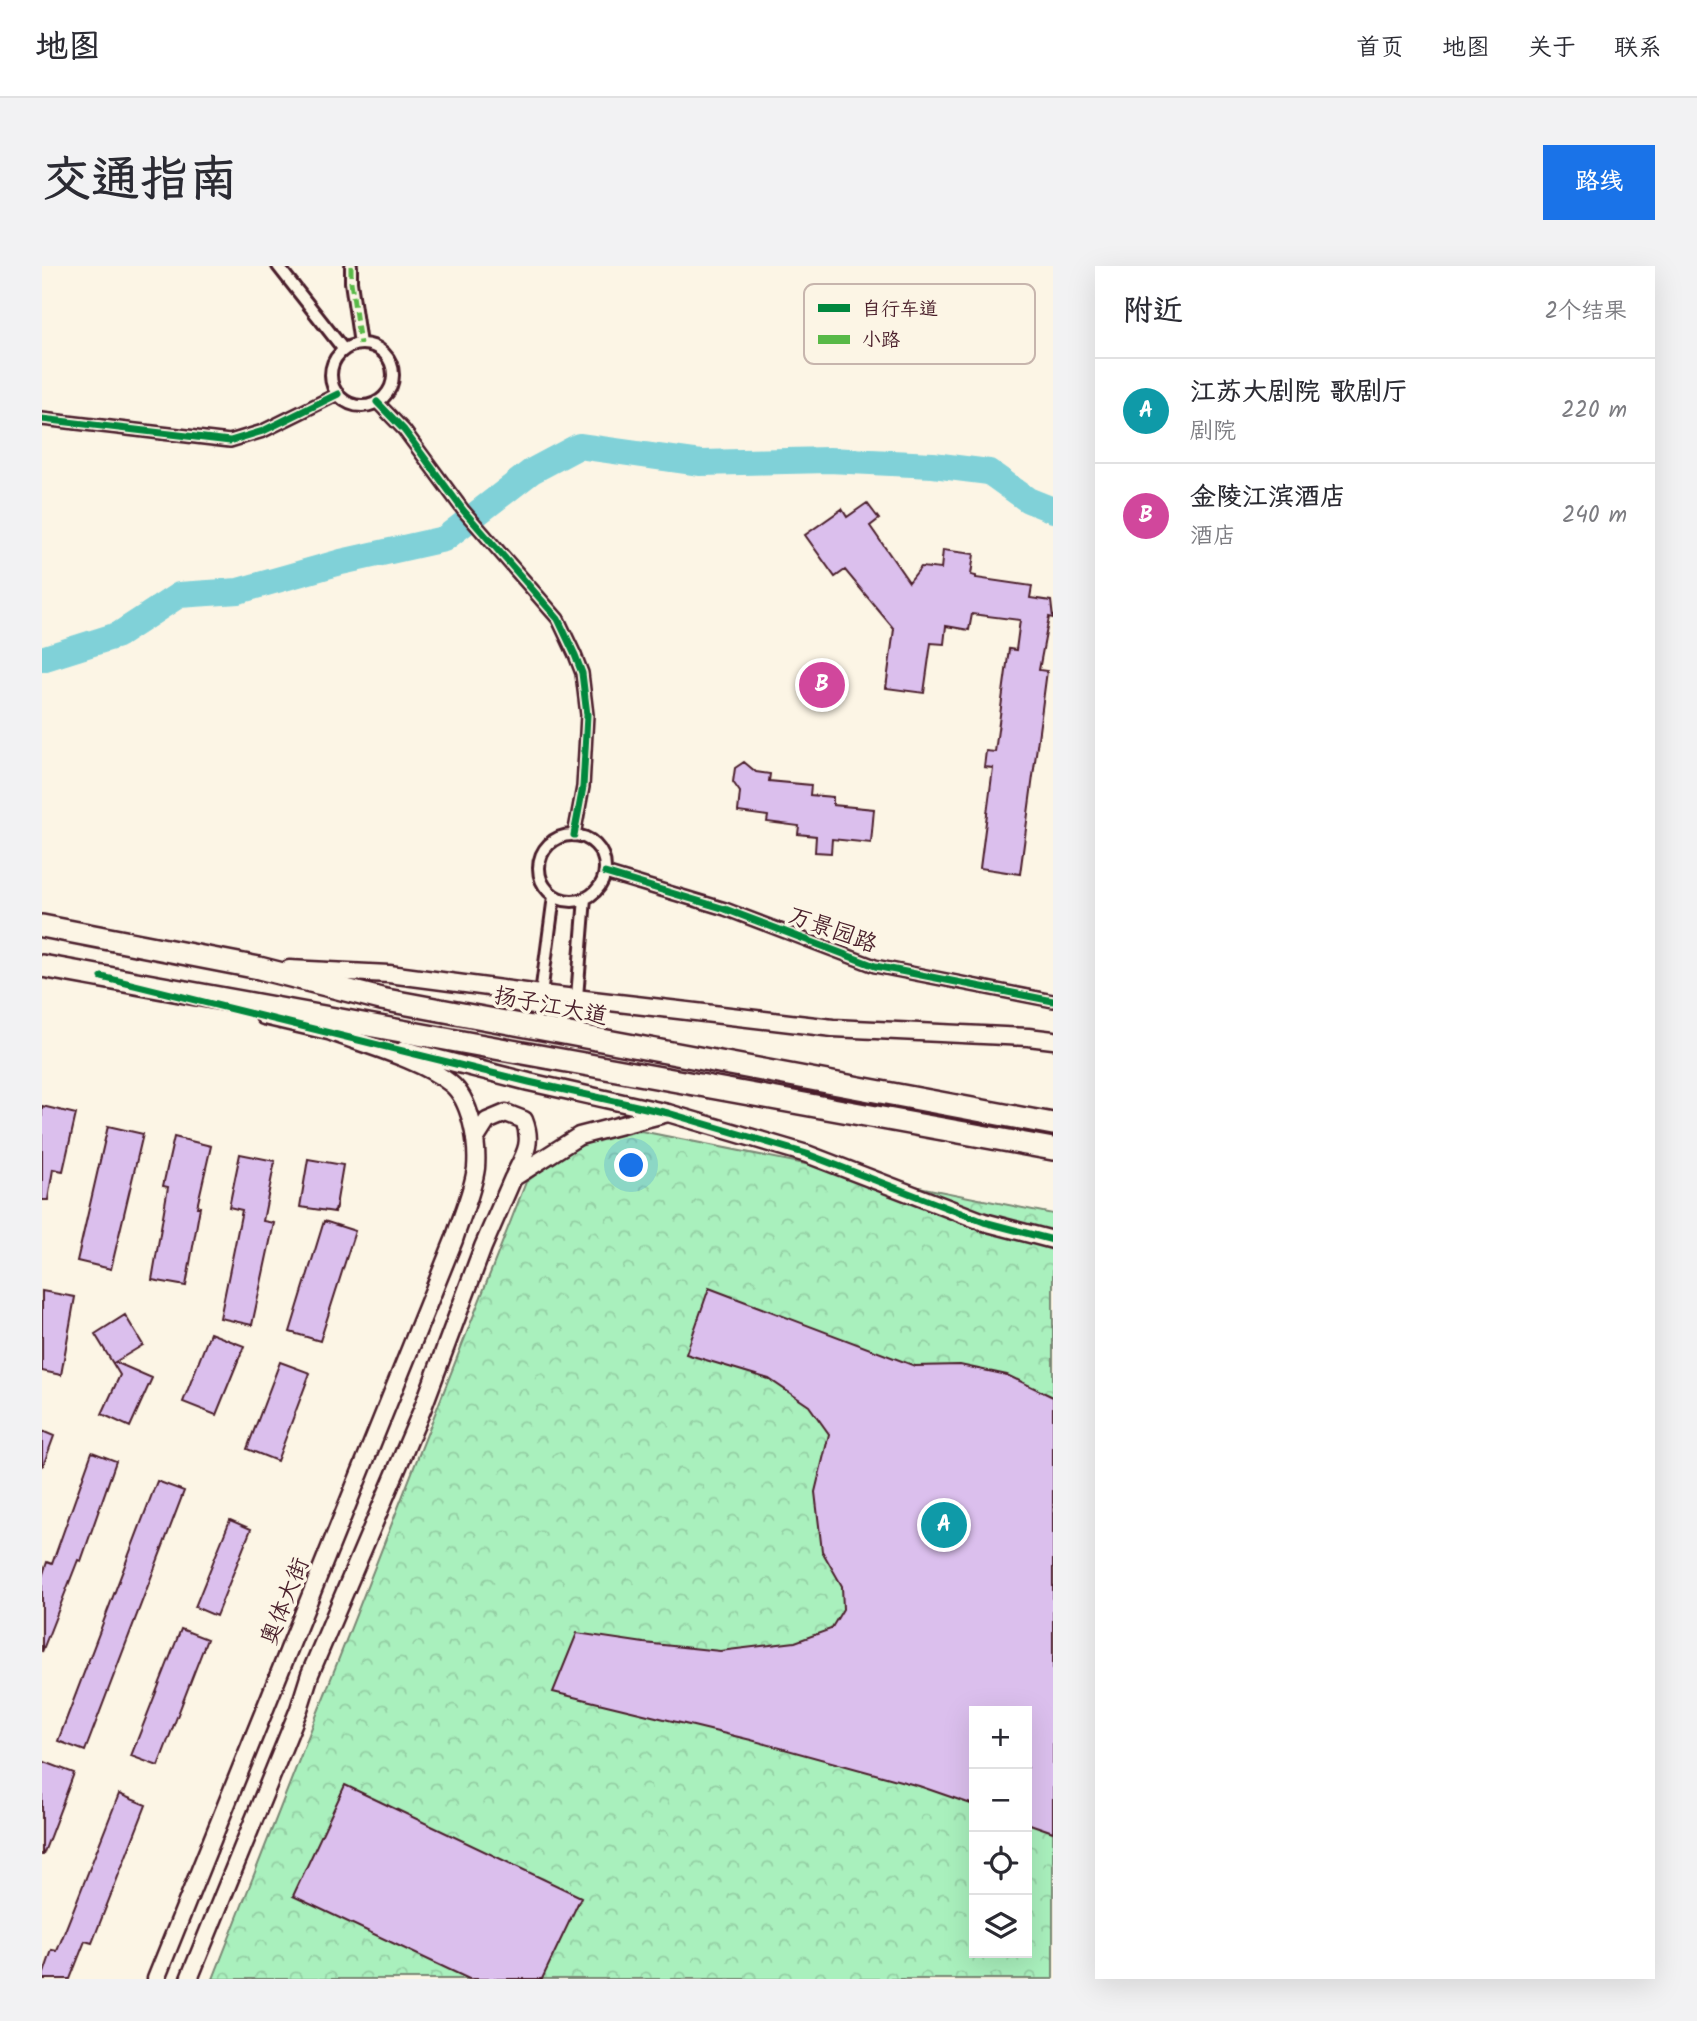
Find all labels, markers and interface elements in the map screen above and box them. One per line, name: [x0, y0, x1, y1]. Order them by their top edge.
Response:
text: 地图: [35, 22, 101, 75]
text: 首页: [1356, 29, 1404, 68]
text: 地图: [1442, 29, 1490, 68]
text: 关于: [1528, 29, 1576, 68]
text: 联系: [1614, 29, 1662, 68]
text: 交通指南: [42, 143, 238, 221]
button: 路线: [1543, 145, 1655, 220]
legend: [804, 284, 1035, 364]
text: 附近: [1123, 288, 1183, 336]
text: 2个结果: [1545, 294, 1627, 330]
text: 自行车道: [862, 295, 938, 325]
text: 小路: [862, 326, 900, 356]
text: 江苏大剧院 歌剧厅: [1190, 372, 1408, 414]
text: A: [1139, 393, 1153, 429]
text: 220 m: [1561, 393, 1627, 429]
text: 剧院: [1190, 414, 1236, 450]
text: 金陵江滨酒店: [1190, 477, 1346, 519]
text: B: [1139, 498, 1153, 534]
text: 240 m: [1562, 498, 1627, 534]
text: 酒店: [1190, 519, 1236, 555]
pin: B: [799, 659, 845, 711]
street label: 万景园路: [783, 898, 882, 964]
street label: 扬子江大道: [491, 978, 610, 1036]
your location: [614, 1148, 648, 1182]
pin: A: [921, 1499, 967, 1551]
street label: 奥体大街: [252, 1552, 320, 1651]
map controls: [969, 1706, 1032, 1958]
button: +: [969, 1706, 1032, 1769]
button: −: [969, 1769, 1032, 1832]
button: locate: [969, 1832, 1032, 1895]
button: layers: [969, 1895, 1032, 1958]

